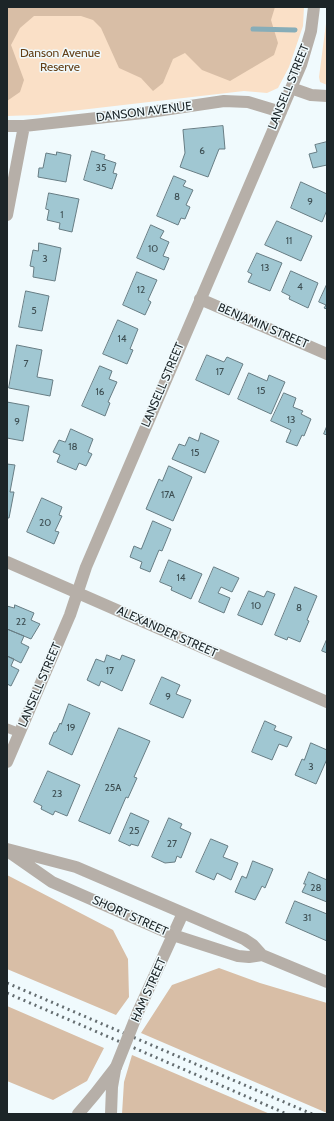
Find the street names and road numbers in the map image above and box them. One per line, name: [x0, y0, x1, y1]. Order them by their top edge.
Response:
street label: LANSELL STREET: [265, 42, 313, 132]
street label: DANSON AVENUE: [95, 99, 193, 125]
street label: BENJAMIN STREET: [216, 300, 310, 352]
street label: LANSELL STREET: [139, 341, 187, 429]
street label: ALEXANDER STREET: [114, 603, 220, 661]
street label: LANSELL STREET: [16, 641, 64, 729]
street label: SHORT STREET: [90, 893, 170, 939]
street label: HAM STREET: [128, 956, 170, 1024]

